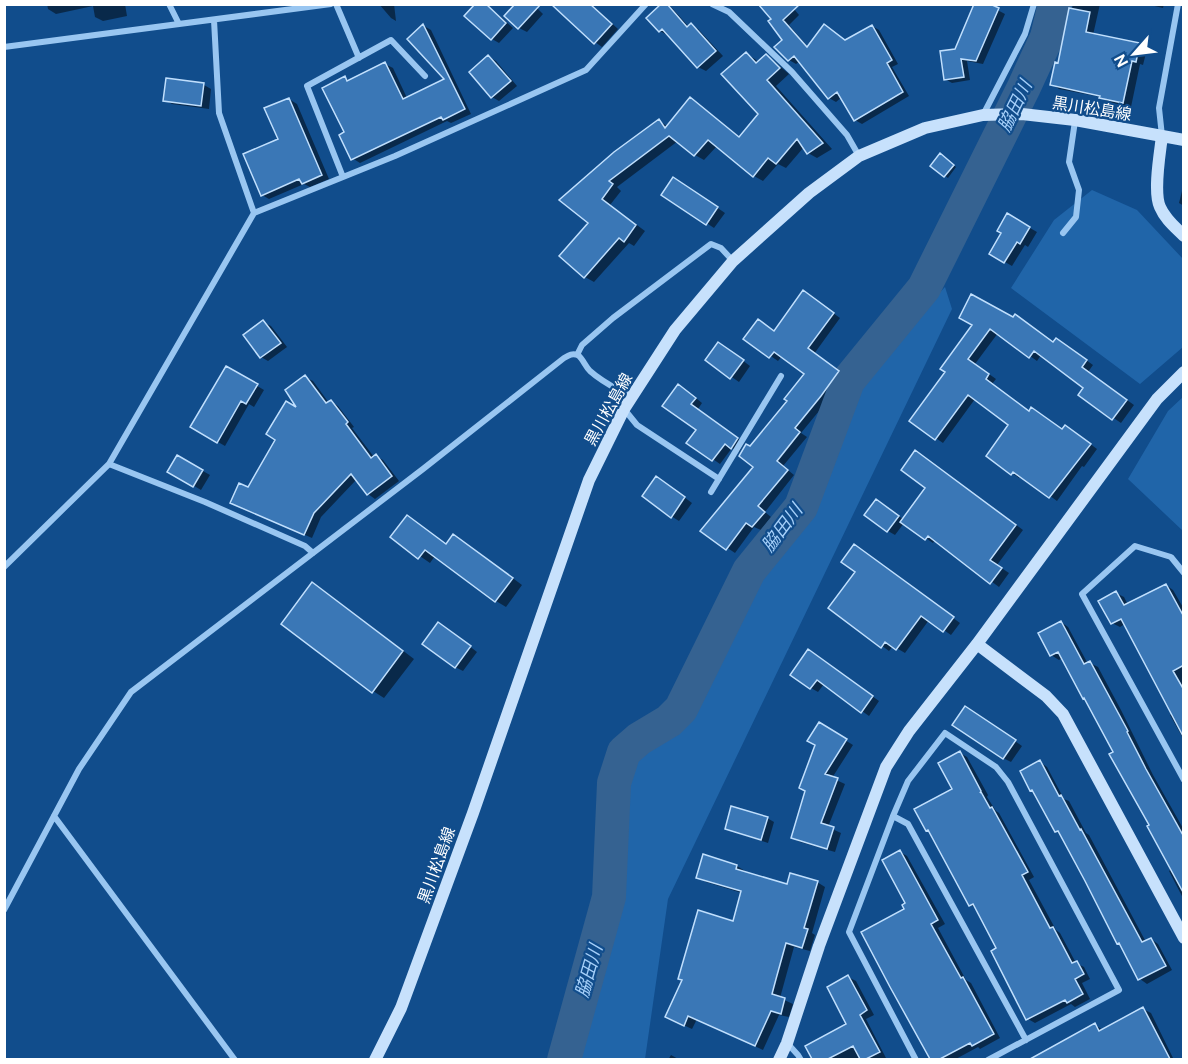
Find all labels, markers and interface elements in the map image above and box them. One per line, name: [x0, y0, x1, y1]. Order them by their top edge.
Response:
north arrow: [1104, 24, 1164, 84]
text: N: [1109, 51, 1133, 71]
water label: 脇田川: [992, 75, 1038, 136]
street label: 黒川松島線: [1051, 92, 1133, 125]
street label: 黒川松島線: [580, 369, 637, 449]
water label: 脇田川: [756, 498, 809, 557]
street label: 黒川松島線: [413, 824, 460, 906]
water label: 脇田川: [570, 940, 609, 1000]

